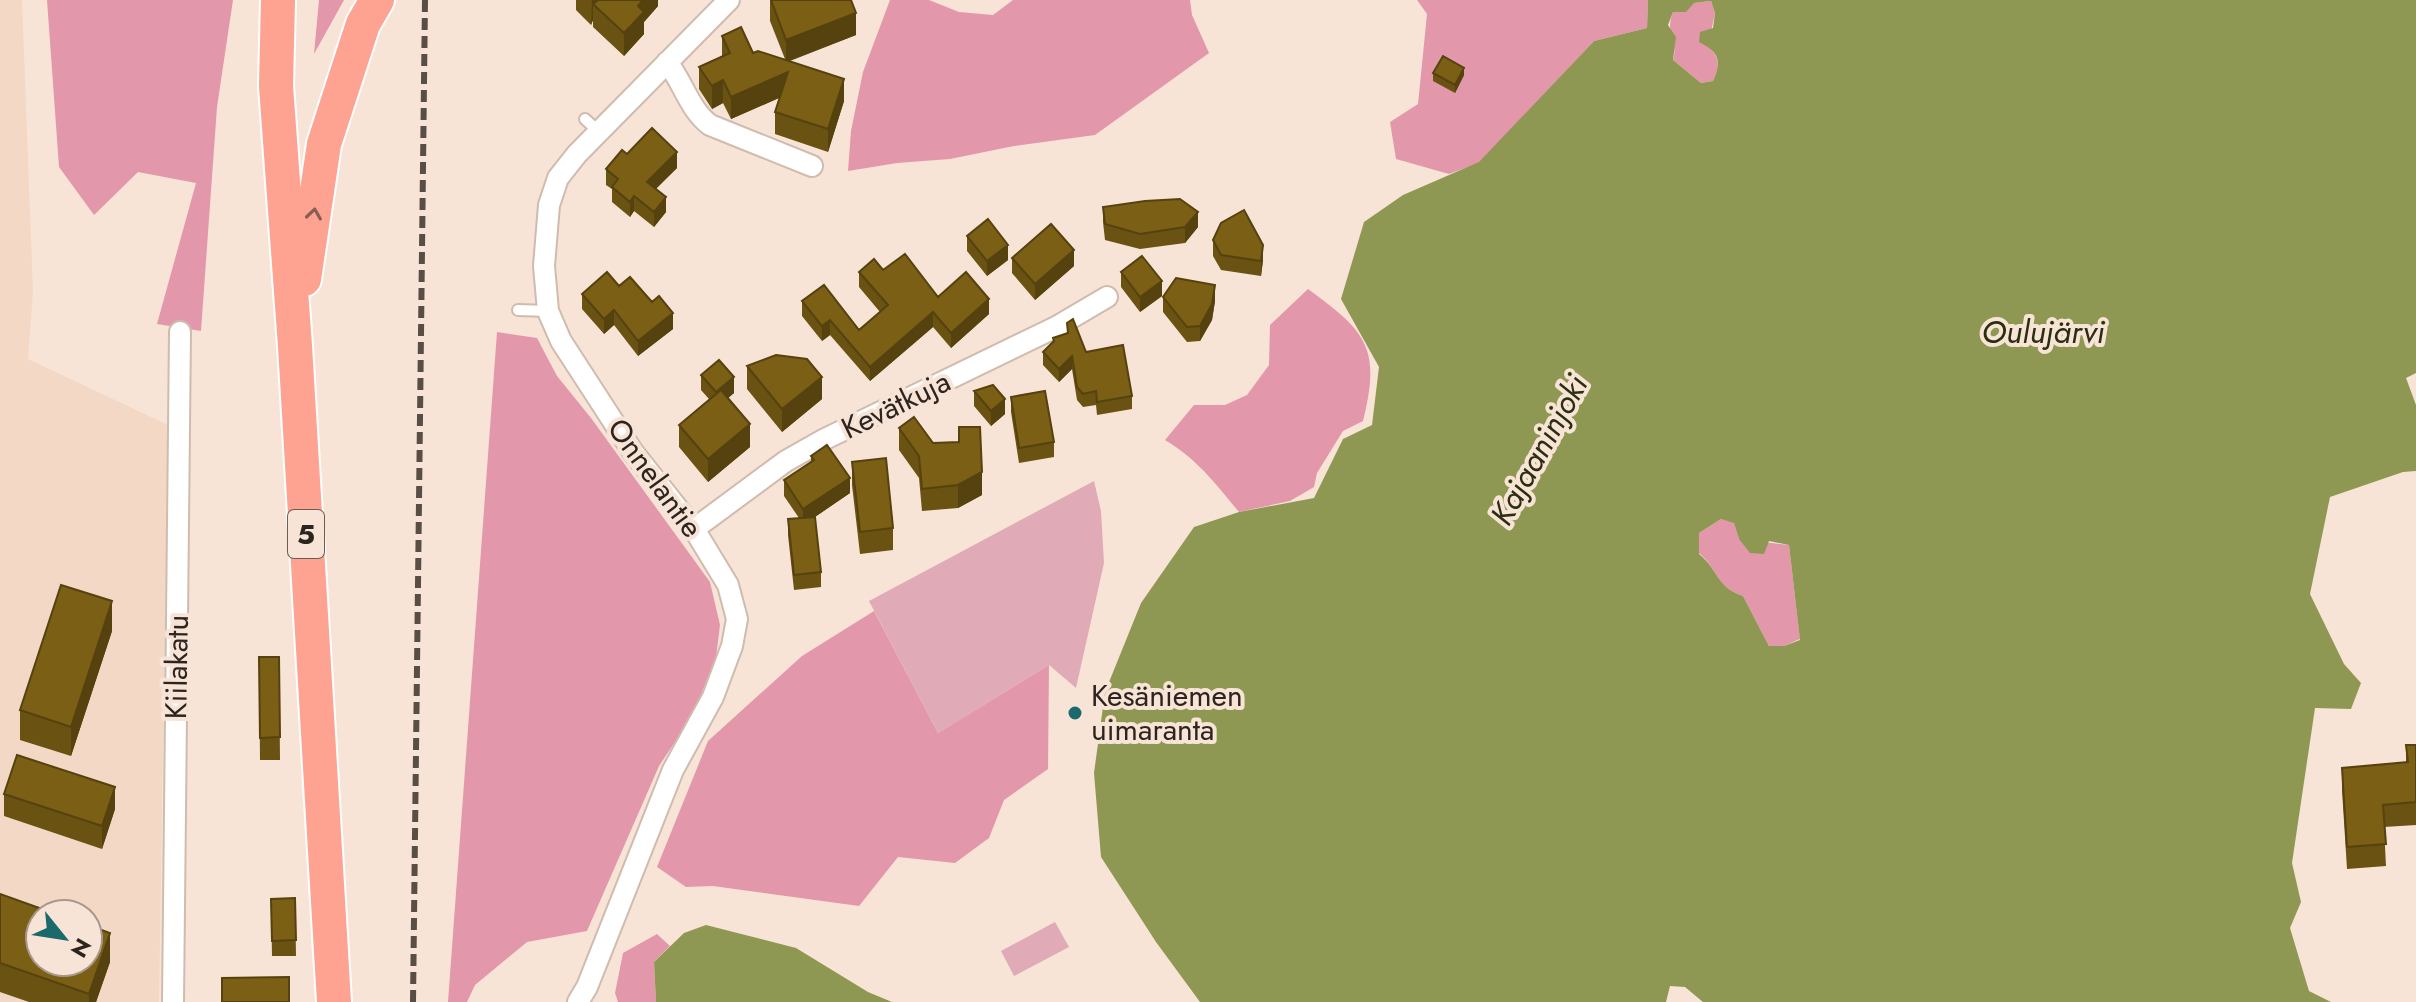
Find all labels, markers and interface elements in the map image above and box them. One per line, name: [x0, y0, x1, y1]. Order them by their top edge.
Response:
one-way arrow: [305, 207, 322, 221]
water label: Oulujärvi: [1981, 309, 2105, 355]
street label: Kevätkuja: [834, 360, 958, 449]
water label: Kajaaninjoki: [1479, 366, 1600, 534]
street label: Onnelantie: [597, 409, 713, 546]
road number: 5: [288, 510, 324, 558]
street label: Kiilakatu: [154, 614, 199, 720]
place label: Kesäniemen uimaranta: [1091, 674, 1243, 751]
marker: Kesäniemen uimaranta: [1066, 704, 1084, 722]
north arrow: [24, 898, 104, 978]
text: N: [63, 932, 100, 964]

